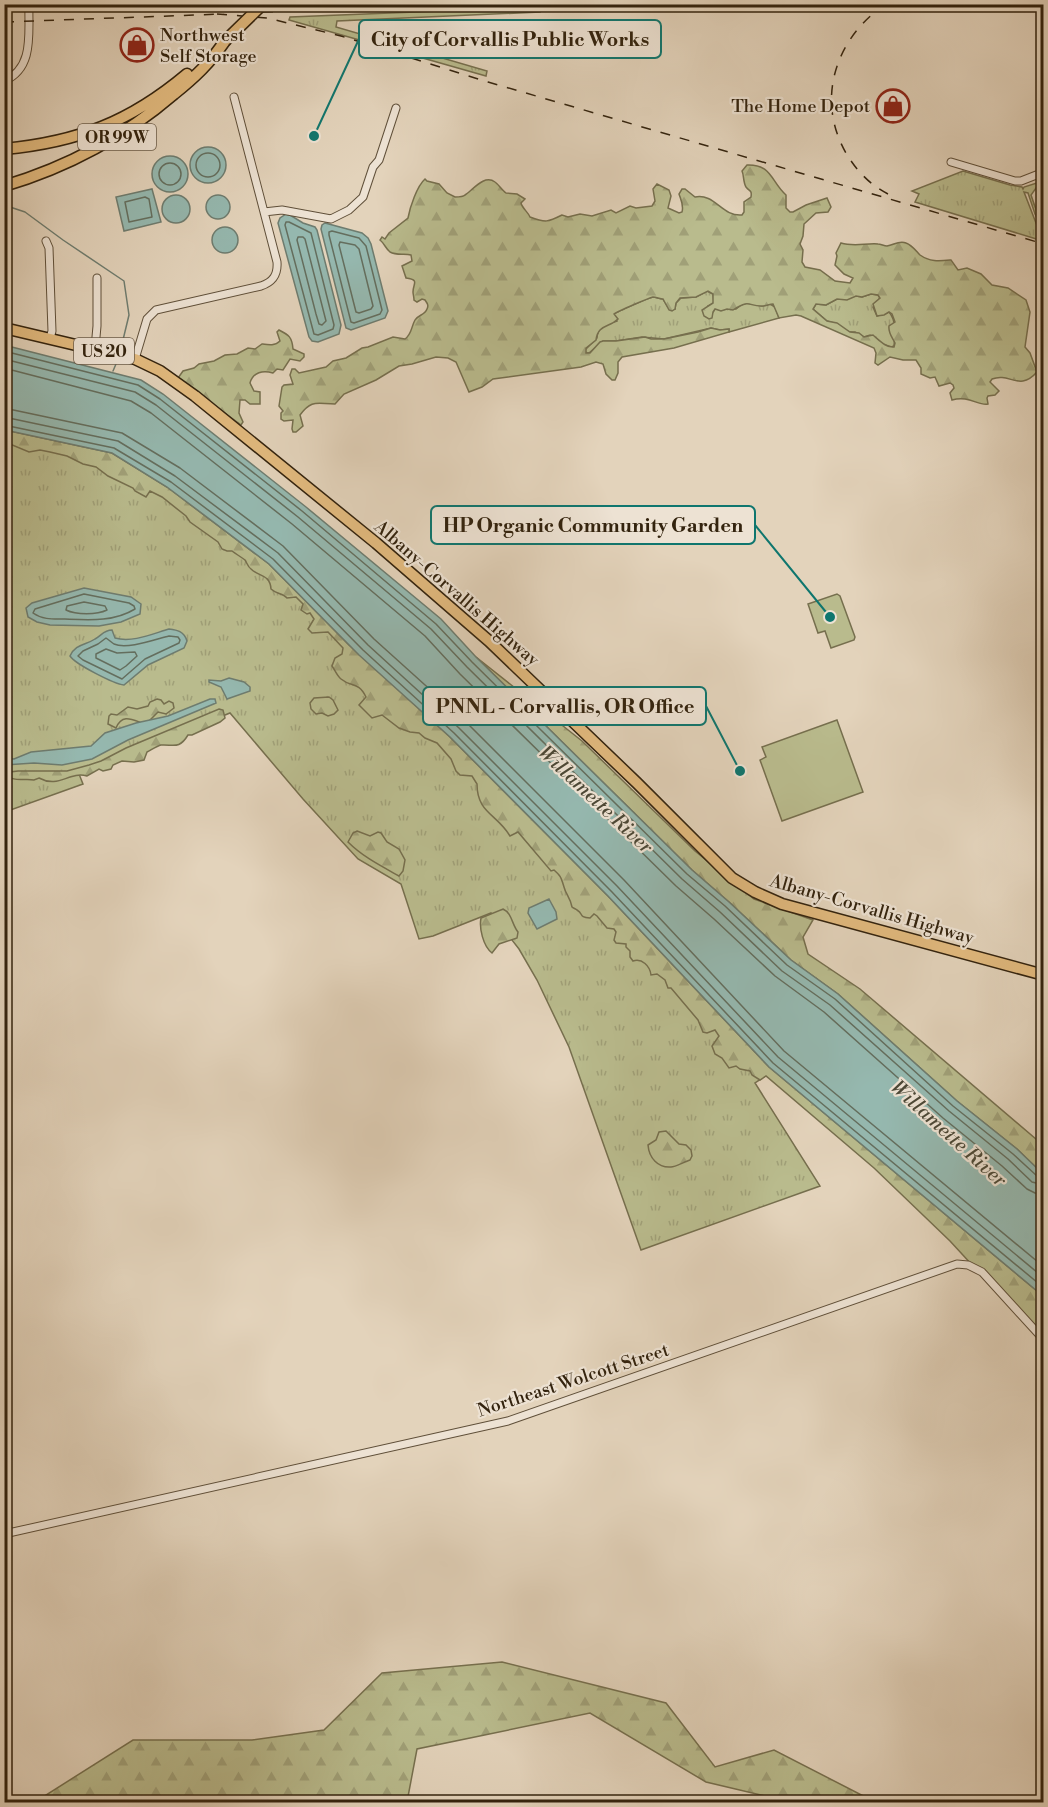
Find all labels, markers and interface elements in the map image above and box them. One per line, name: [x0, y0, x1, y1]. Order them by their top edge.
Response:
callout: City of Corvallis Public Works: [359, 20, 661, 58]
place label: Northwest Self Storage: [160, 24, 257, 68]
shop icon: Northwest Self Storage: [119, 27, 155, 63]
text: City of Corvallis Public Works: [371, 28, 649, 53]
shop icon: The Home Depot: [875, 88, 911, 124]
place label: The Home Depot: [731, 95, 871, 118]
road number: OR 99W: [78, 124, 156, 150]
road number: US 20: [74, 338, 134, 364]
callout: HP Organic Community Garden: [431, 506, 755, 544]
text: HP Organic Community Garden: [443, 514, 744, 539]
street label: Albany-Corvallis Highway: [369, 515, 544, 672]
callout: PNNL - Corvallis, OR Office: [423, 687, 706, 725]
text: PNNL - Corvallis, OR Office: [435, 695, 695, 720]
water label: Willamette River: [532, 741, 658, 860]
street label: Albany-Corvallis Highway: [766, 869, 977, 950]
water label: Willamette River: [885, 1075, 1012, 1193]
street label: Northeast Wolcott Street: [474, 1338, 672, 1422]

